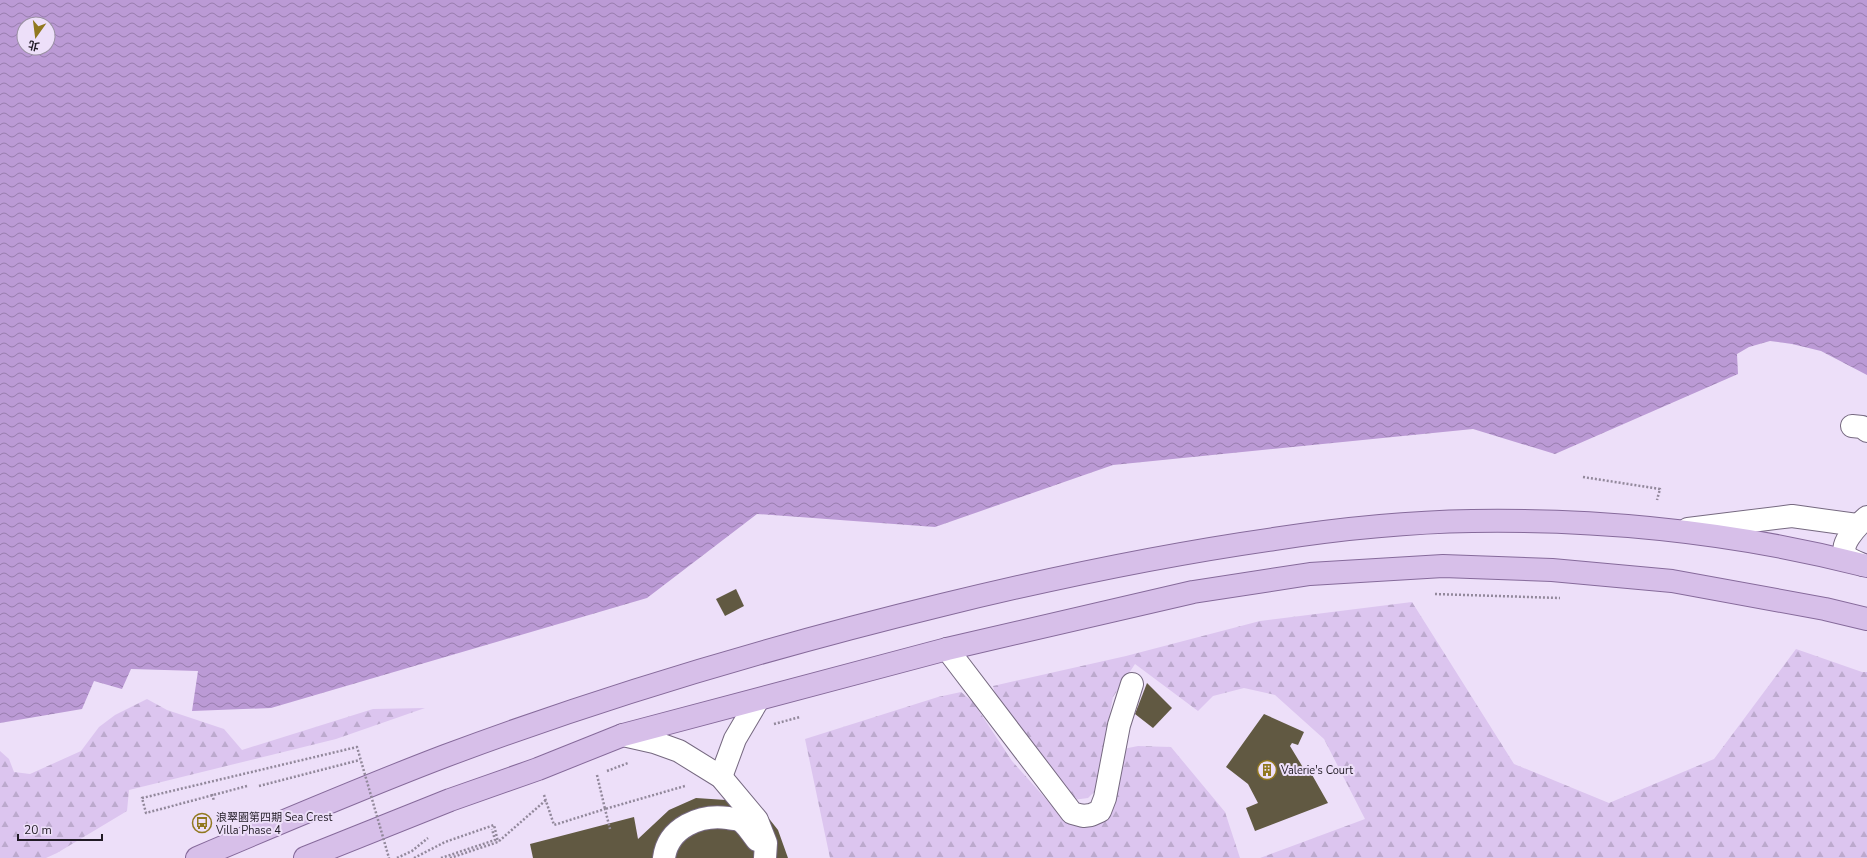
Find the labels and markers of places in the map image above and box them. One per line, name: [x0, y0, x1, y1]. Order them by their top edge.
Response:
building icon: Valerie's Court: [1256, 759, 1278, 781]
place label: Valerie's Court: [1280, 763, 1353, 778]
place label: 浪翠園第四期 Sea Crest Villa Phase 4: [215, 810, 332, 838]
bus stop icon: 浪翠園第四期 Sea Crest Villa Phase 4: [191, 812, 213, 834]

